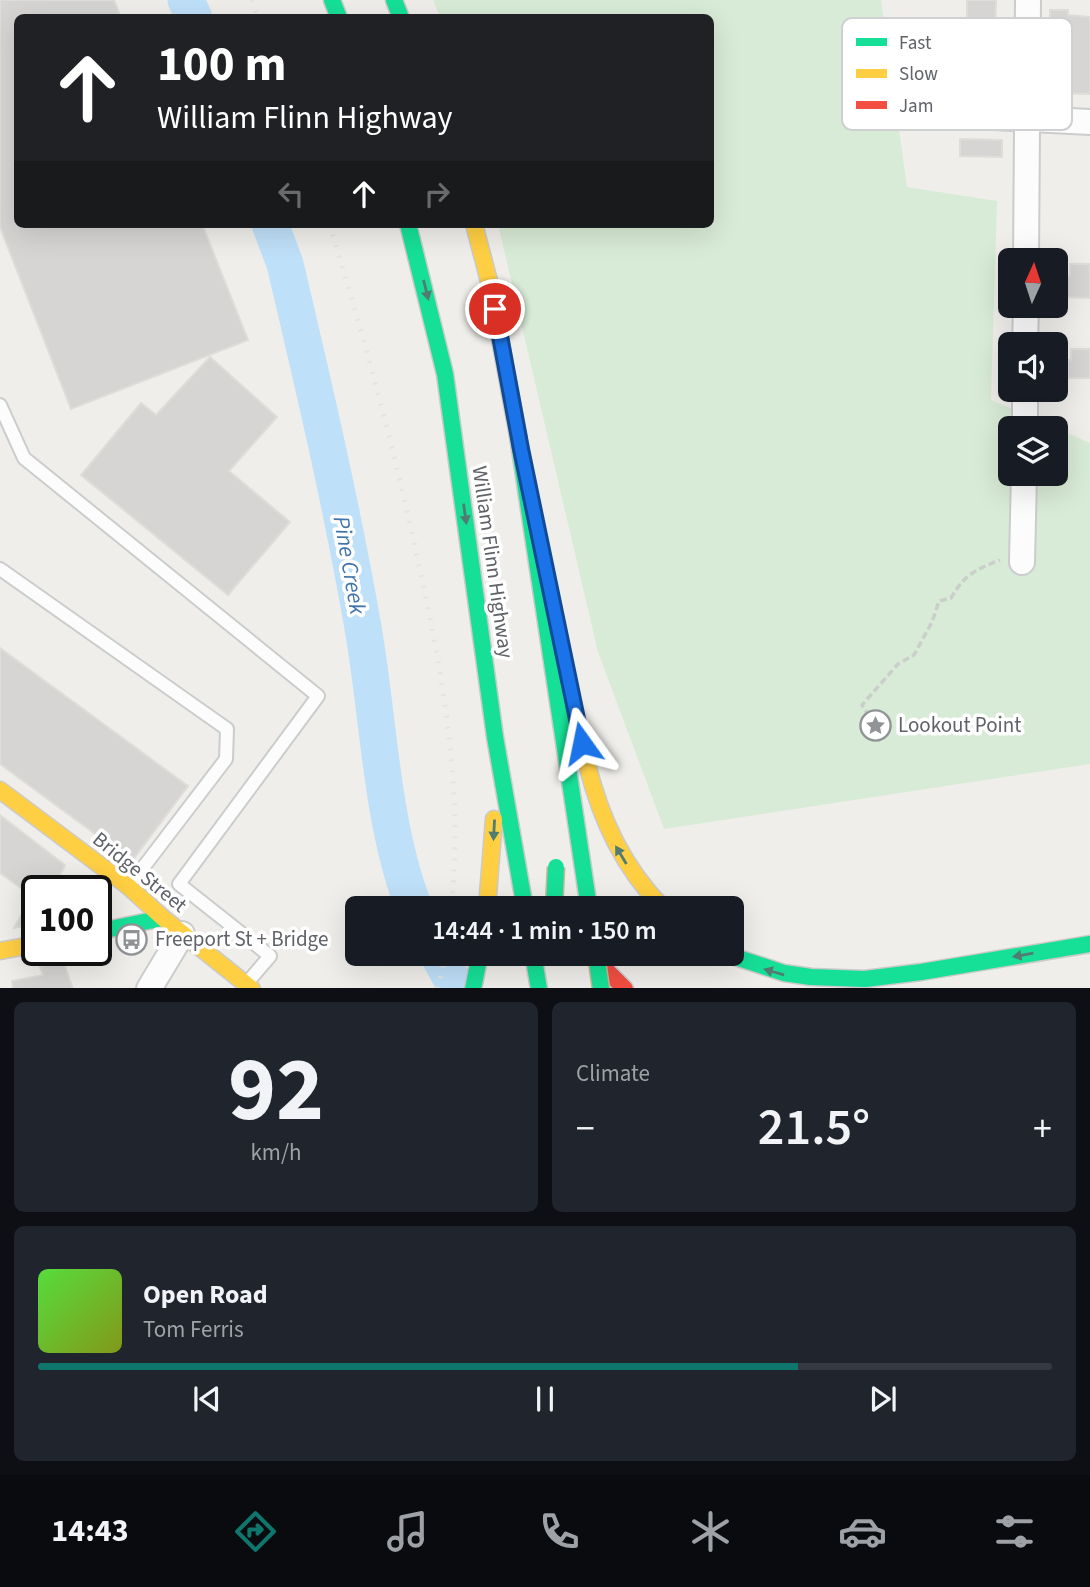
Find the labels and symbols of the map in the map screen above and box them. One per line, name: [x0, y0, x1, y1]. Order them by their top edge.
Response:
legend: [842, 18, 1072, 130]
text: Fast: [899, 30, 932, 57]
text: Slow: [899, 61, 938, 88]
text: Jam: [899, 93, 933, 120]
north arrow: [998, 248, 1068, 318]
one-way arrow: [421, 279, 432, 301]
pin: [465, 279, 525, 339]
street label: William Flinn Highway: [465, 464, 521, 660]
one-way arrow: [460, 503, 471, 525]
water label: Pine Creek: [325, 513, 375, 618]
position arrow: [545, 706, 619, 780]
place icon: Lookout Point: [858, 708, 892, 742]
place label: Lookout Point: [898, 710, 1021, 740]
one-way arrow: [488, 819, 499, 841]
street label: Bridge Street: [86, 824, 194, 920]
one-way arrow: [615, 845, 627, 864]
speed limit sign: 100: [21, 875, 112, 966]
bus stop icon: Freeport St + Bridge: [115, 922, 149, 956]
place label: Freeport St + Bridge: [155, 924, 328, 954]
one-way arrow: [1012, 950, 1034, 961]
one-way arrow: [763, 966, 785, 977]

